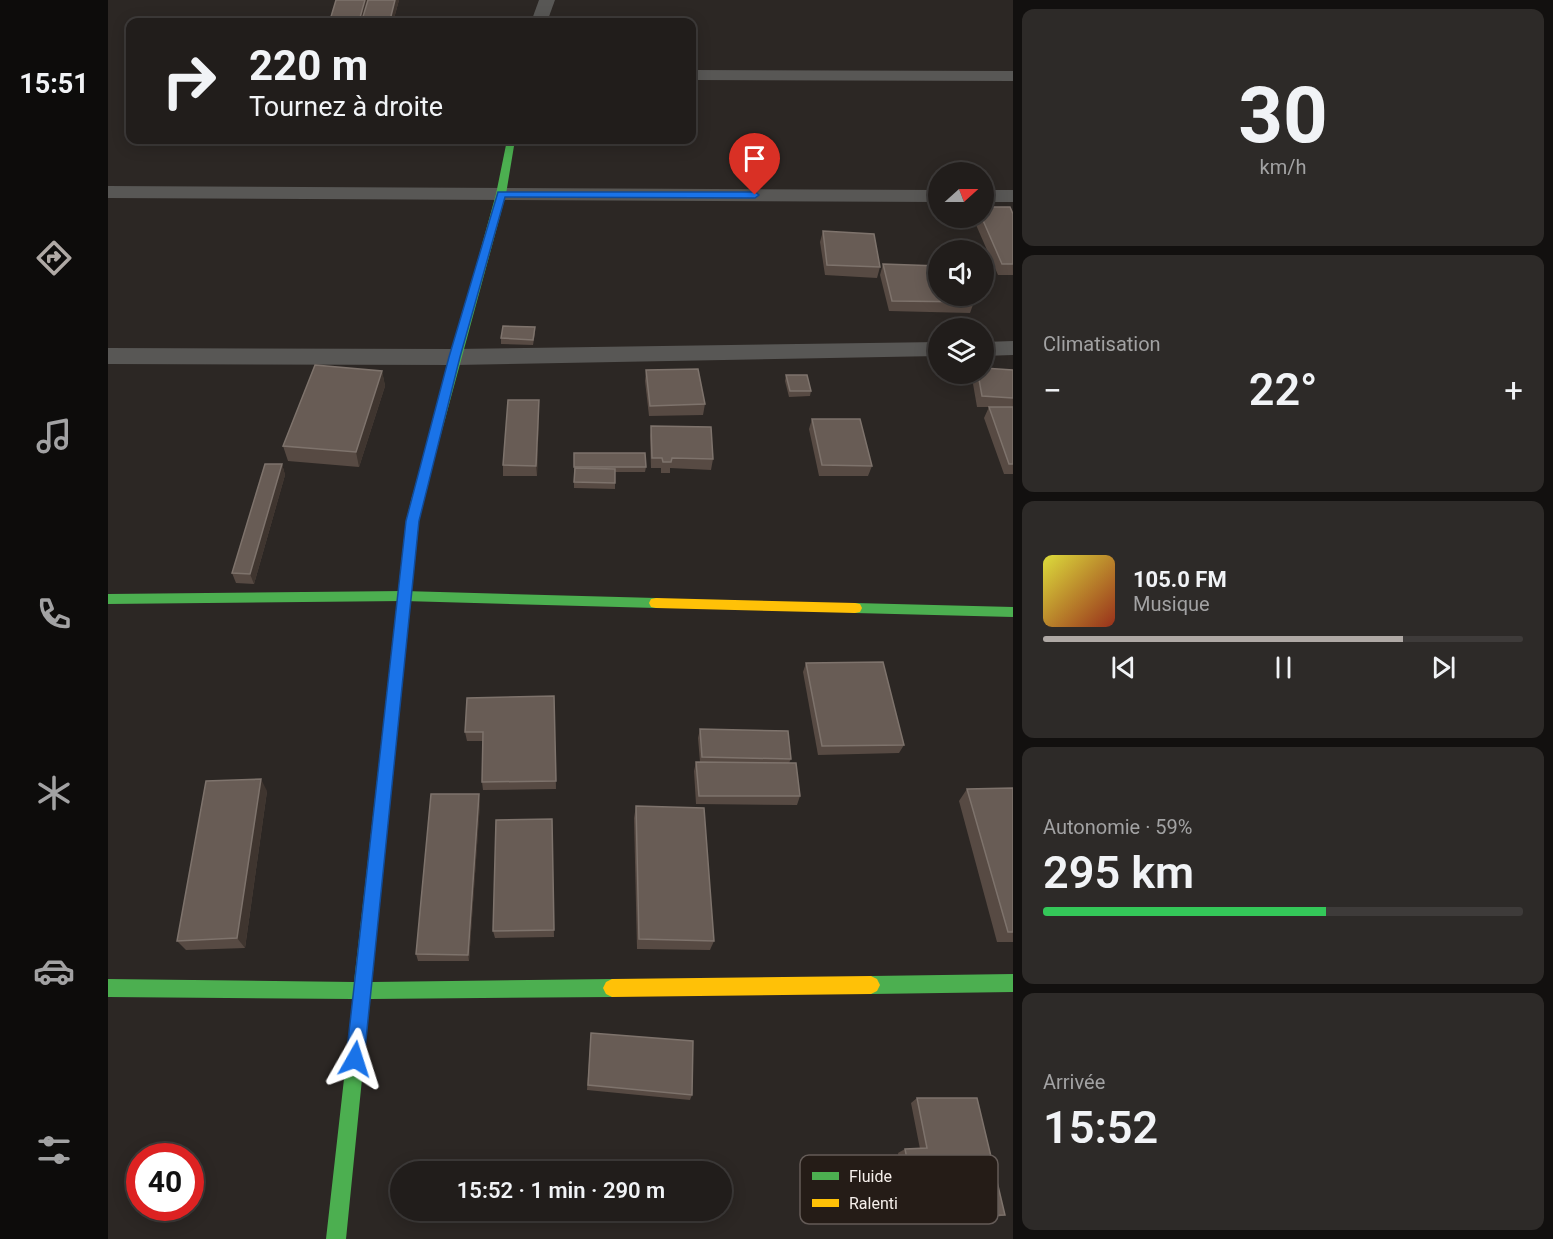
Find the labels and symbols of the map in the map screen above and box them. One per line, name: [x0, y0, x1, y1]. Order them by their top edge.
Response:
pin: [729, 133, 780, 195]
north arrow: [928, 162, 994, 228]
position arrow: [323, 1027, 387, 1091]
speed limit sign: 40: [126, 1143, 204, 1221]
legend: [800, 1155, 998, 1224]
text: Fluide: [849, 1167, 892, 1186]
text: Ralenti: [849, 1194, 898, 1213]

